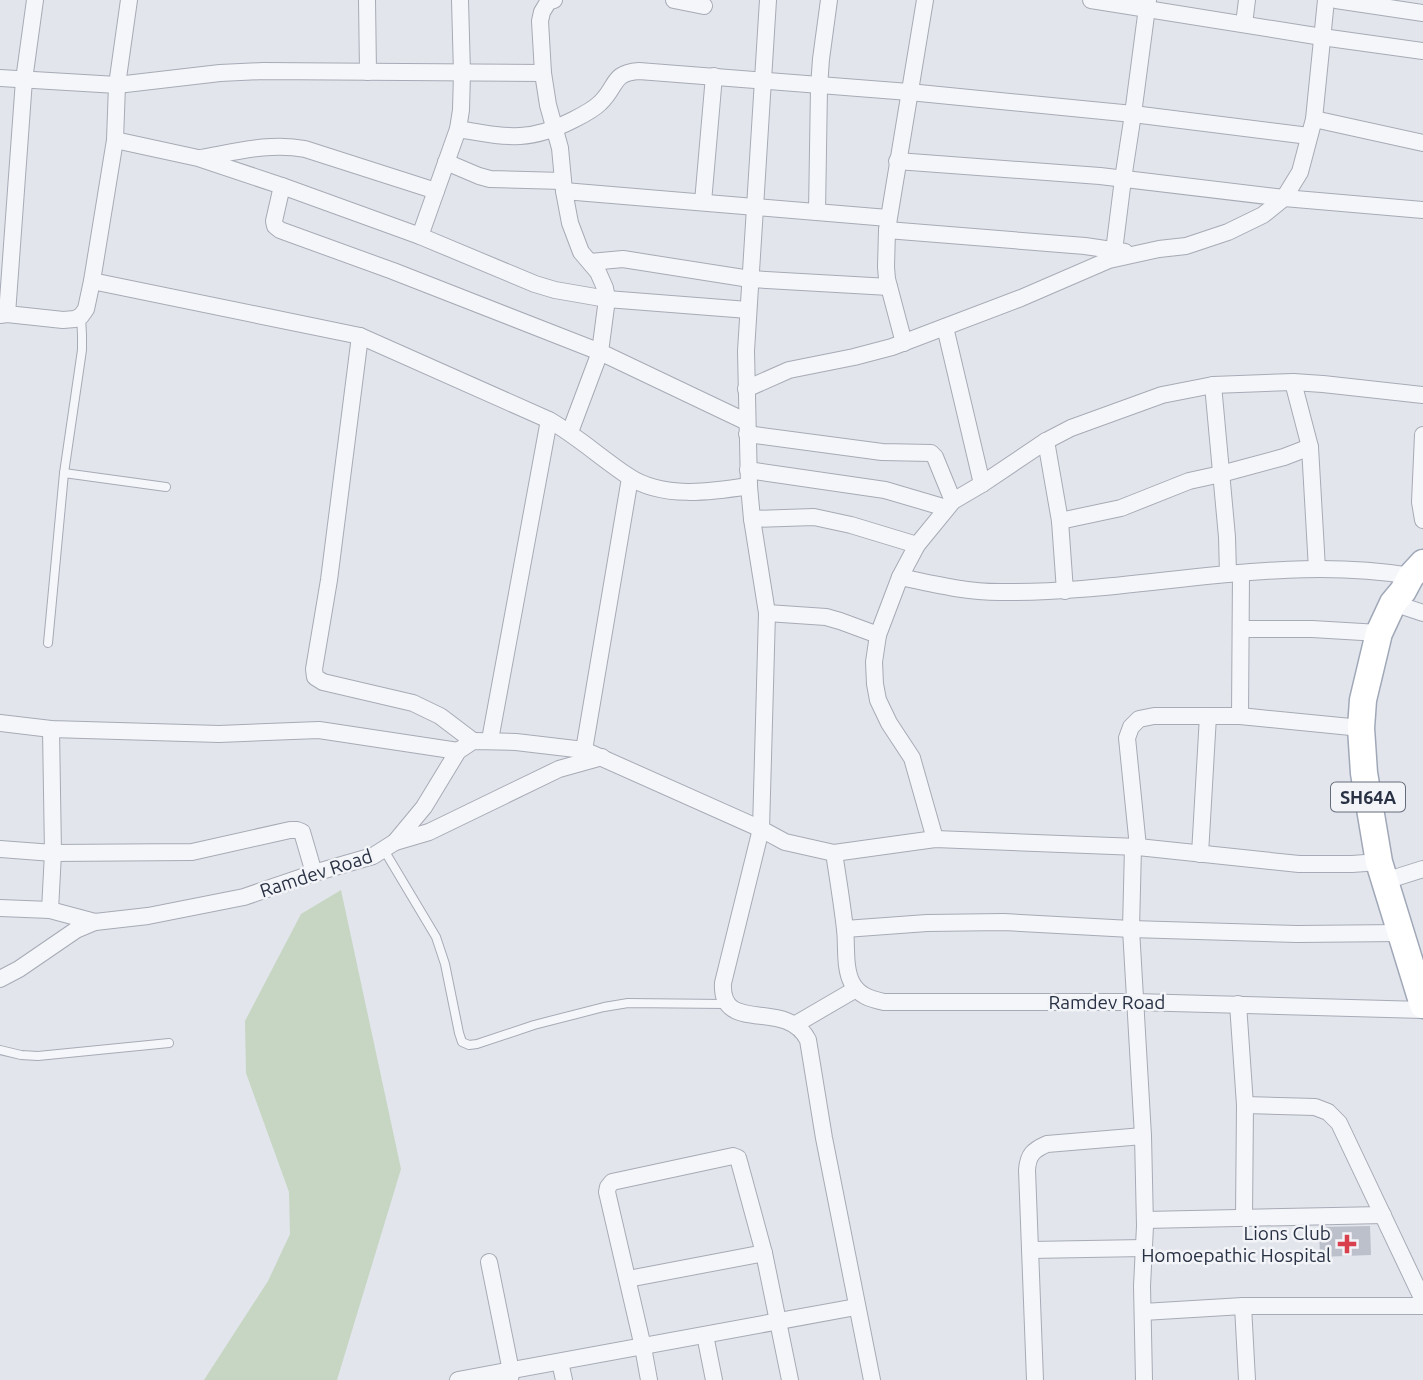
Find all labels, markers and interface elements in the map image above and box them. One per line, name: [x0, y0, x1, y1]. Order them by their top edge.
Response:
road number: SH64A: [1331, 782, 1405, 812]
street label: Ramdev Road: [257, 844, 375, 902]
street label: Ramdev Road: [1049, 991, 1165, 1013]
place label: Lions Club Homoepathic Hospital: [1141, 1222, 1331, 1266]
marker: Lions Club Homoepathic Hospital: [1337, 1234, 1357, 1254]

